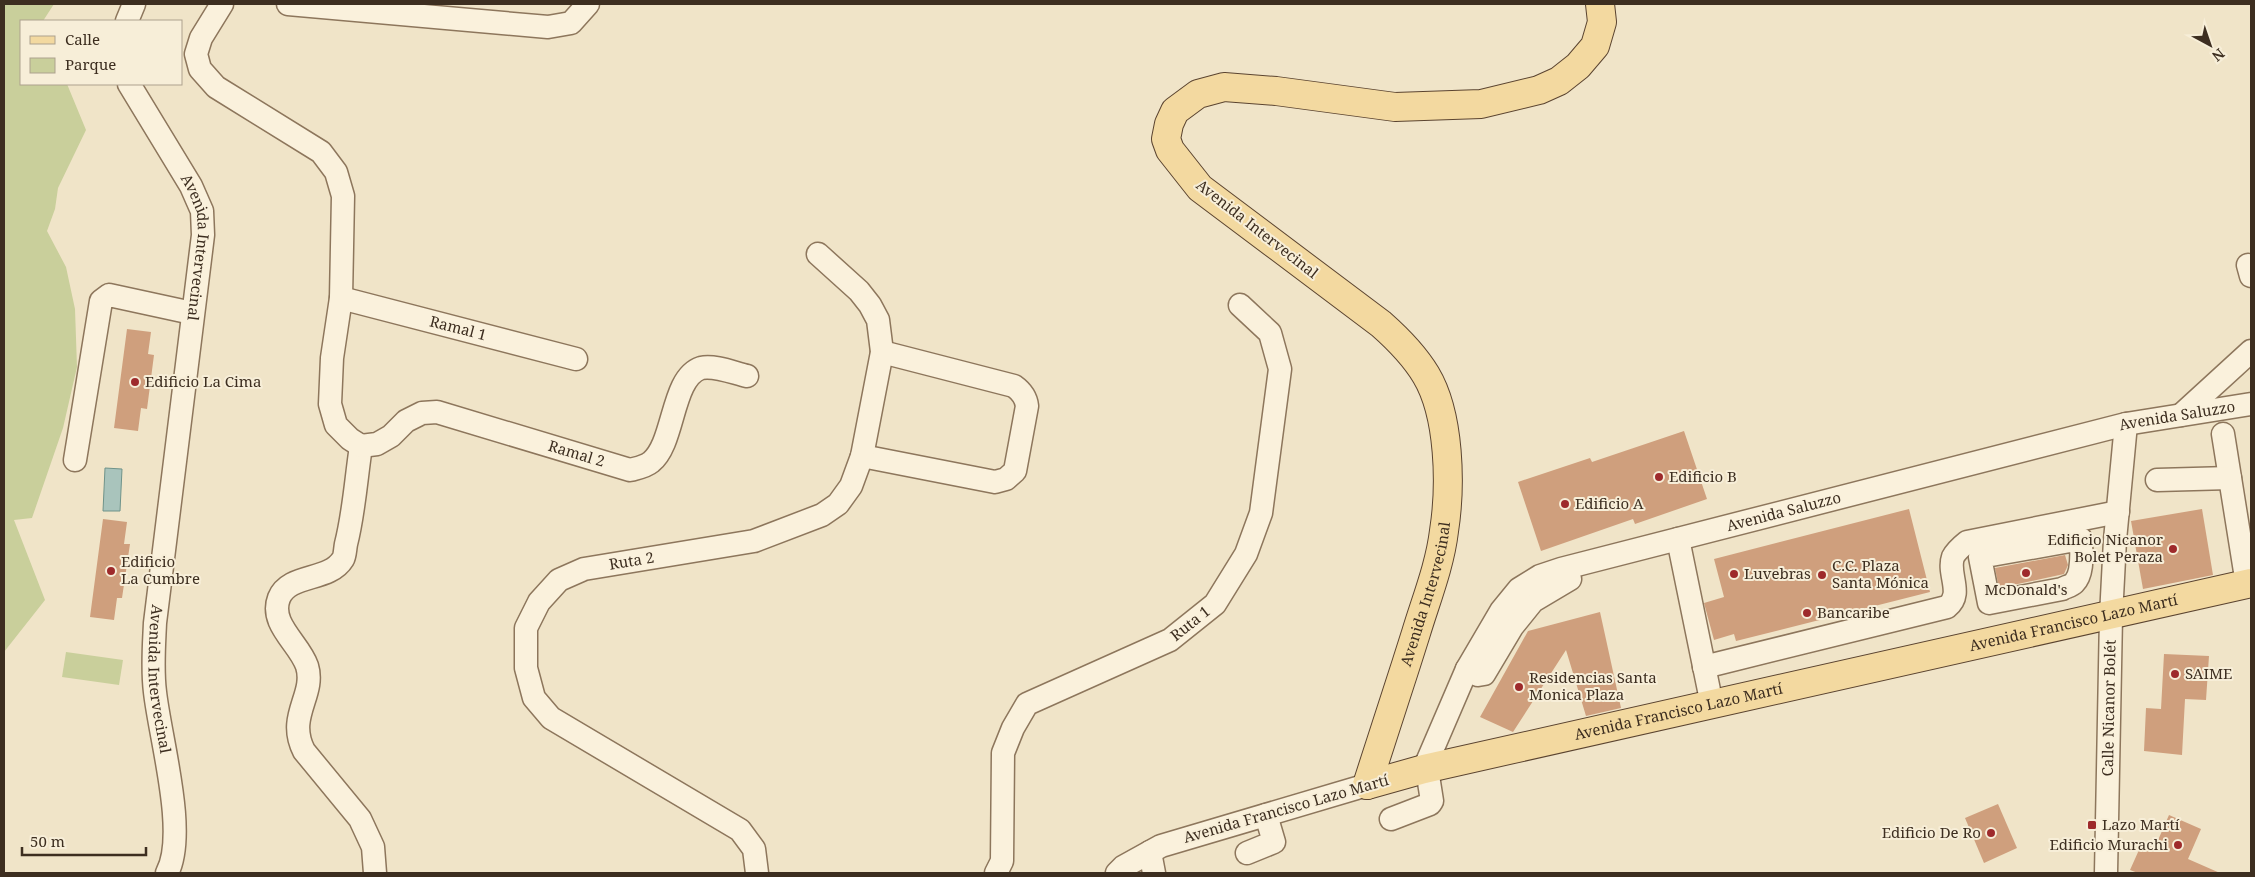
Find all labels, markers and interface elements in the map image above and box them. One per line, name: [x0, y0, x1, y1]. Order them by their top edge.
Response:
legend: [20, 20, 182, 85]
north arrow: [2185, 20, 2235, 70]
text: Calle: [65, 29, 100, 49]
text: N: [2208, 45, 2229, 66]
text: Parque: [65, 54, 116, 74]
street label: Avenida Intervecinal: [177, 170, 214, 322]
street label: Avenida Intervecinal: [1192, 174, 1323, 282]
street label: Ramal 1: [428, 310, 489, 344]
place label: Edificio La Cima: [145, 371, 261, 391]
marker: Edificio La Cima: [129, 376, 141, 388]
street label: Avenida Saluzzo: [2117, 396, 2236, 434]
street label: Ramal 2: [546, 435, 607, 471]
place label: Edificio B: [1669, 466, 1737, 486]
marker: Edificio B: [1653, 471, 1665, 483]
street label: Avenida Saluzzo: [1724, 487, 1843, 535]
place label: Edificio A: [1575, 493, 1644, 513]
marker: Edificio A: [1559, 498, 1571, 510]
street label: Avenida Intervecinal: [1395, 520, 1454, 669]
place label: Edificio Nicanor Bolet Peraza: [2047, 529, 2163, 566]
marker: Edificio Nicanor Bolet Peraza: [2167, 543, 2179, 555]
street label: Ruta 2: [607, 547, 655, 574]
place label: Edificio La Cumbre: [121, 551, 200, 588]
place label: C.C. Plaza Santa Mónica: [1832, 555, 1929, 592]
place label: Luvebras: [1744, 563, 1811, 583]
marker: Edificio La Cumbre: [105, 565, 117, 577]
marker: McDonald's: [2020, 567, 2032, 579]
marker: Luvebras: [1728, 568, 1740, 580]
marker: C.C. Plaza Santa Mónica: [1816, 569, 1828, 581]
place label: McDonald's: [1984, 579, 2068, 599]
street label: Avenida Francisco Lazo Martí: [1967, 589, 2180, 655]
street label: Ruta 1: [1166, 601, 1214, 645]
place label: Bancaribe: [1817, 602, 1890, 622]
street label: Avenida Intervecinal: [144, 603, 176, 755]
marker: Bancaribe: [1801, 607, 1813, 619]
street label: Calle Nicanor Bolét: [2097, 639, 2120, 777]
place label: SAIME: [2185, 663, 2232, 683]
place label: Residencias Santa Monica Plaza: [1529, 667, 1657, 704]
marker: SAIME: [2169, 668, 2181, 680]
street label: Avenida Francisco Lazo Martí: [1572, 678, 1784, 744]
marker: Residencias Santa Monica Plaza: [1513, 681, 1525, 693]
street label: Avenida Francisco Lazo Martí: [1181, 769, 1391, 847]
place label: Lazo Martí: [2102, 814, 2180, 834]
marker: Lazo Martí: [2086, 819, 2098, 831]
place label: Edificio De Ro: [1882, 822, 1981, 842]
scale bar: [22, 824, 146, 856]
marker: Edificio De Ro: [1985, 827, 1997, 839]
text: 50 m: [30, 831, 65, 851]
place label: Edificio Murachi: [2049, 834, 2168, 854]
marker: Edificio Murachi: [2172, 839, 2184, 851]

